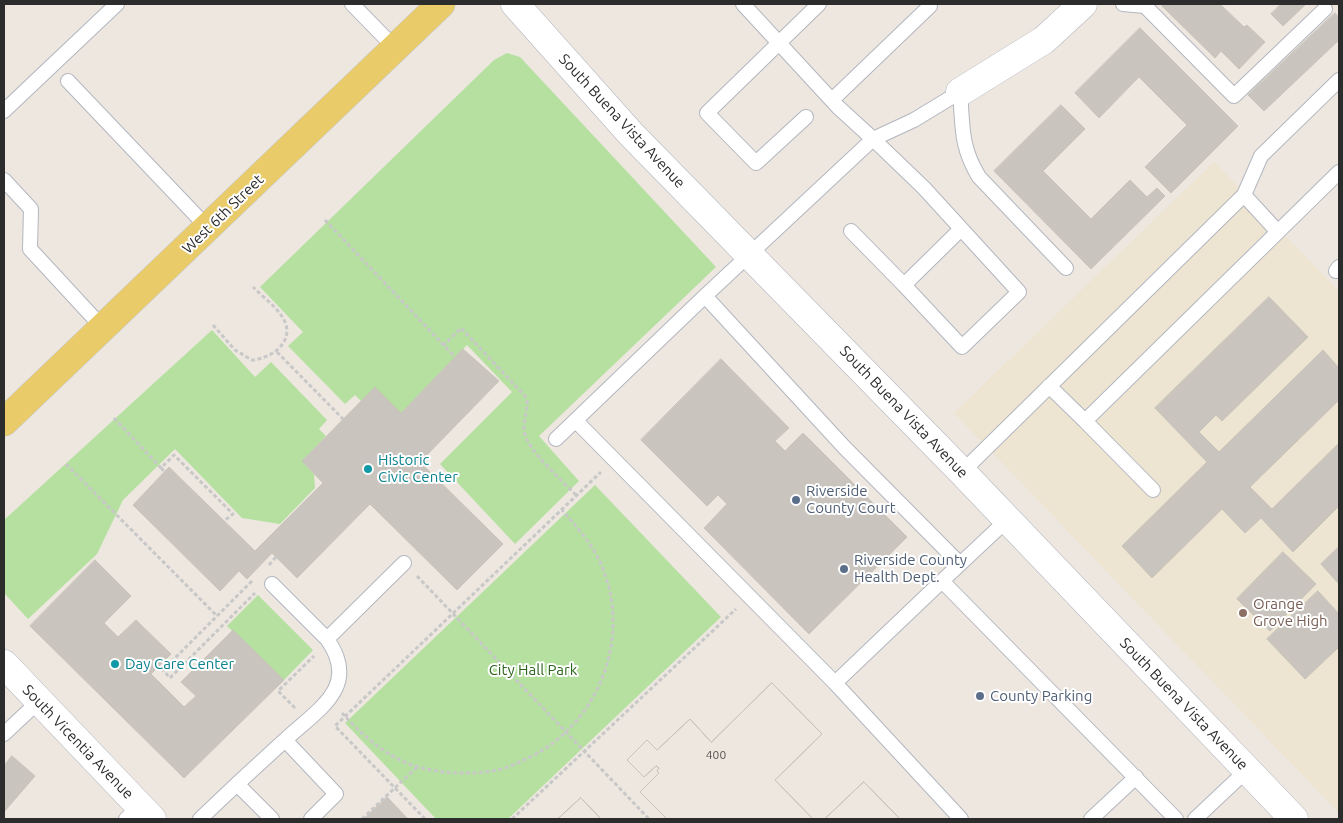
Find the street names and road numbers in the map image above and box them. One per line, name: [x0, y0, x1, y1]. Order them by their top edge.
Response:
street label: South Buena Vista Avenue: [555, 50, 689, 192]
street label: West 6th Street: [179, 171, 267, 257]
street label: South Buena Vista Avenue: [836, 342, 972, 482]
street label: South Buena Vista Avenue: [1116, 634, 1252, 774]
street label: South Vicentia Avenue: [19, 681, 137, 803]

